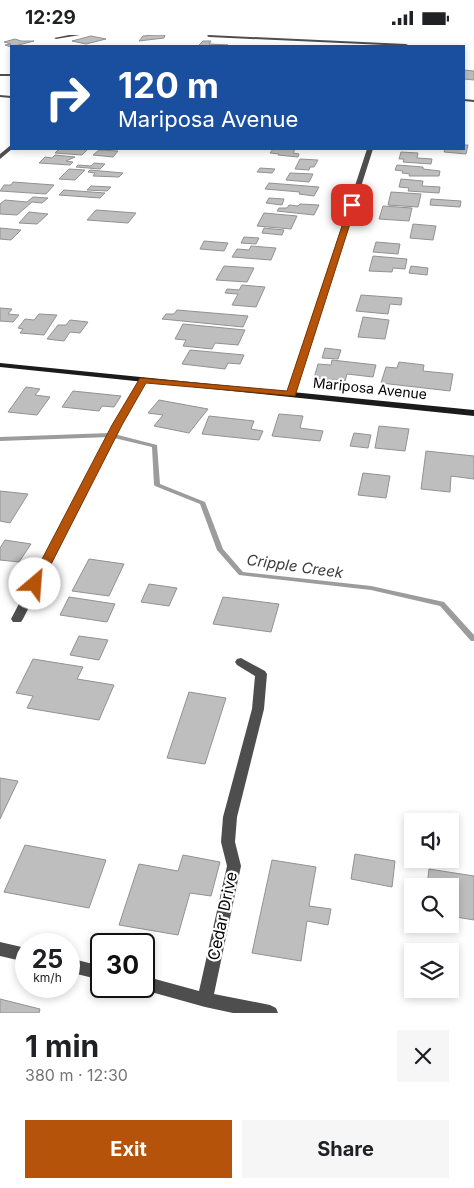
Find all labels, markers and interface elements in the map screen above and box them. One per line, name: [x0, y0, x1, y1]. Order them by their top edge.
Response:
text: 12:29: [25, 6, 76, 29]
text: 120 m: [118, 64, 219, 106]
icon: right: [35, 65, 100, 130]
text: Mariposa Avenue: [118, 106, 298, 132]
pin: [331, 184, 373, 226]
icon: arrive: [338, 191, 366, 219]
street label: Mariposa Avenue: [312, 374, 428, 402]
water label: Cripple Creek: [246, 550, 345, 582]
position arrow: [8, 557, 60, 609]
map controls: [404, 813, 459, 998]
button: sound: [404, 813, 459, 868]
street label: Cedar Drive: [203, 870, 241, 962]
button: search: [404, 878, 459, 933]
speed limit sign: 30: [90, 933, 155, 998]
button: layers: [404, 943, 459, 998]
text: 25: [32, 944, 63, 974]
text: km/h: [33, 970, 62, 985]
text: 1 min: [25, 1028, 99, 1064]
button: close: [397, 1030, 449, 1082]
text: 380 m · 12:30: [25, 1065, 128, 1085]
button: Exit: [25, 1120, 232, 1178]
button: Share: [242, 1120, 449, 1178]

